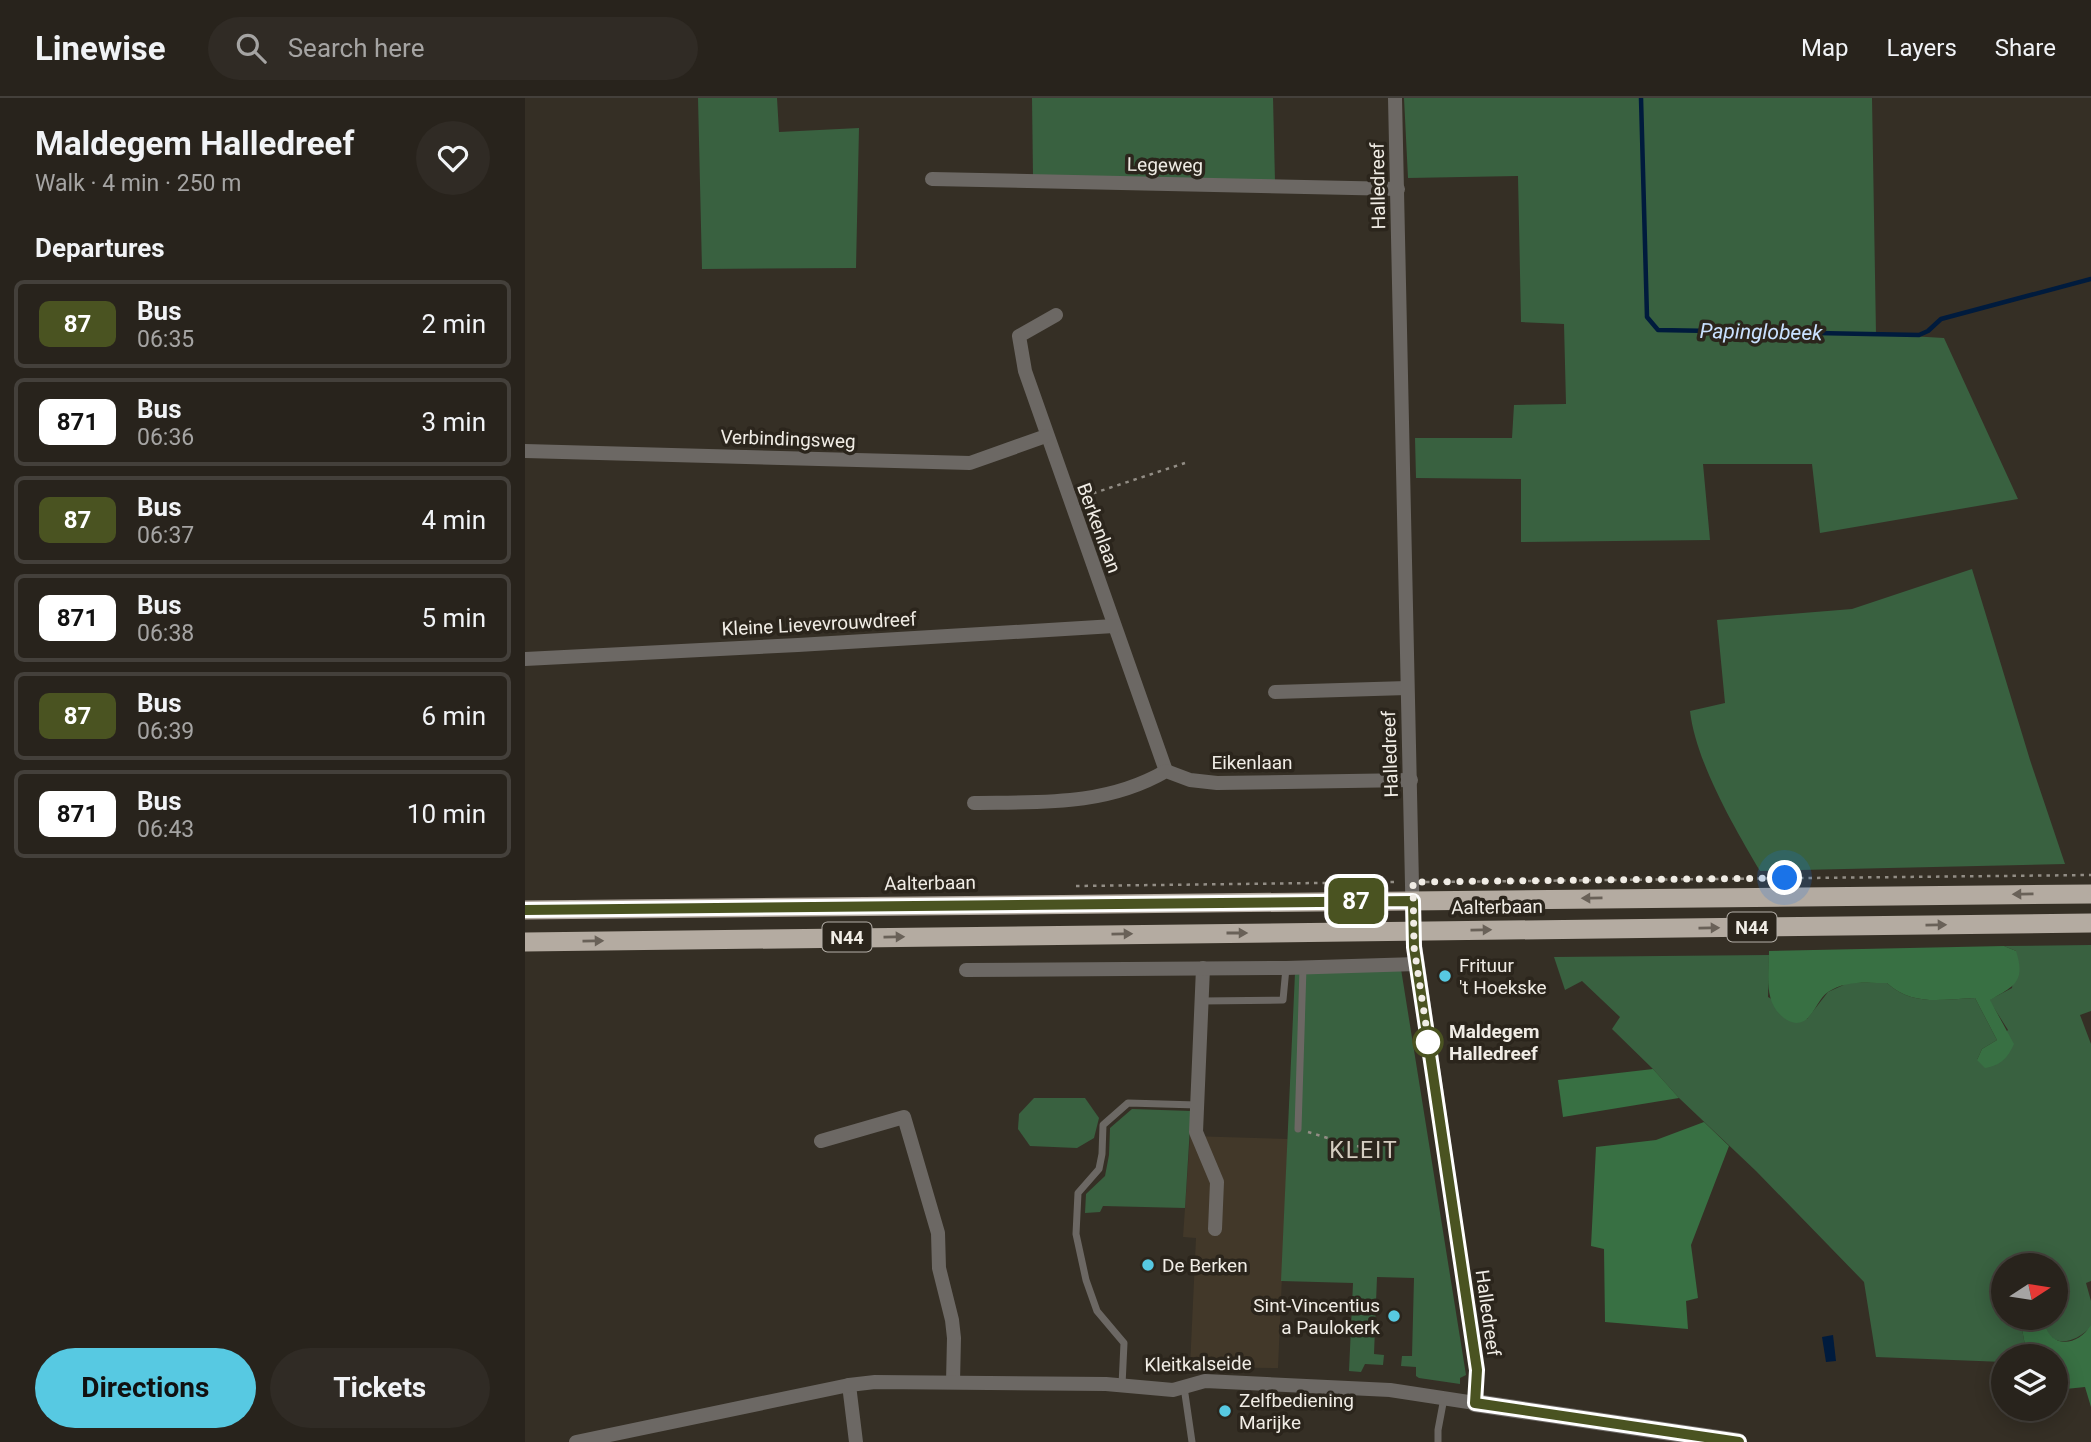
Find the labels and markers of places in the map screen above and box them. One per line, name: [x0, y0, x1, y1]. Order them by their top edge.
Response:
place label: Frituur 't Hoekske: [1459, 954, 1547, 999]
marker: Frituur 't Hoekske: [1437, 968, 1453, 984]
place label: Maldegem Halledreef: [1449, 1020, 1539, 1065]
marker: Maldegem Halledreef: [1413, 1027, 1443, 1057]
place label: De Berken: [1162, 1254, 1248, 1277]
marker: De Berken: [1140, 1257, 1156, 1273]
place label: Sint-Vincentius a Paulokerk: [1253, 1294, 1380, 1339]
marker: Sint-Vincentius a Paulokerk: [1386, 1308, 1402, 1324]
place label: Zelfbediening Marijke: [1239, 1389, 1354, 1434]
marker: Zelfbediening Marijke: [1217, 1403, 1233, 1419]

